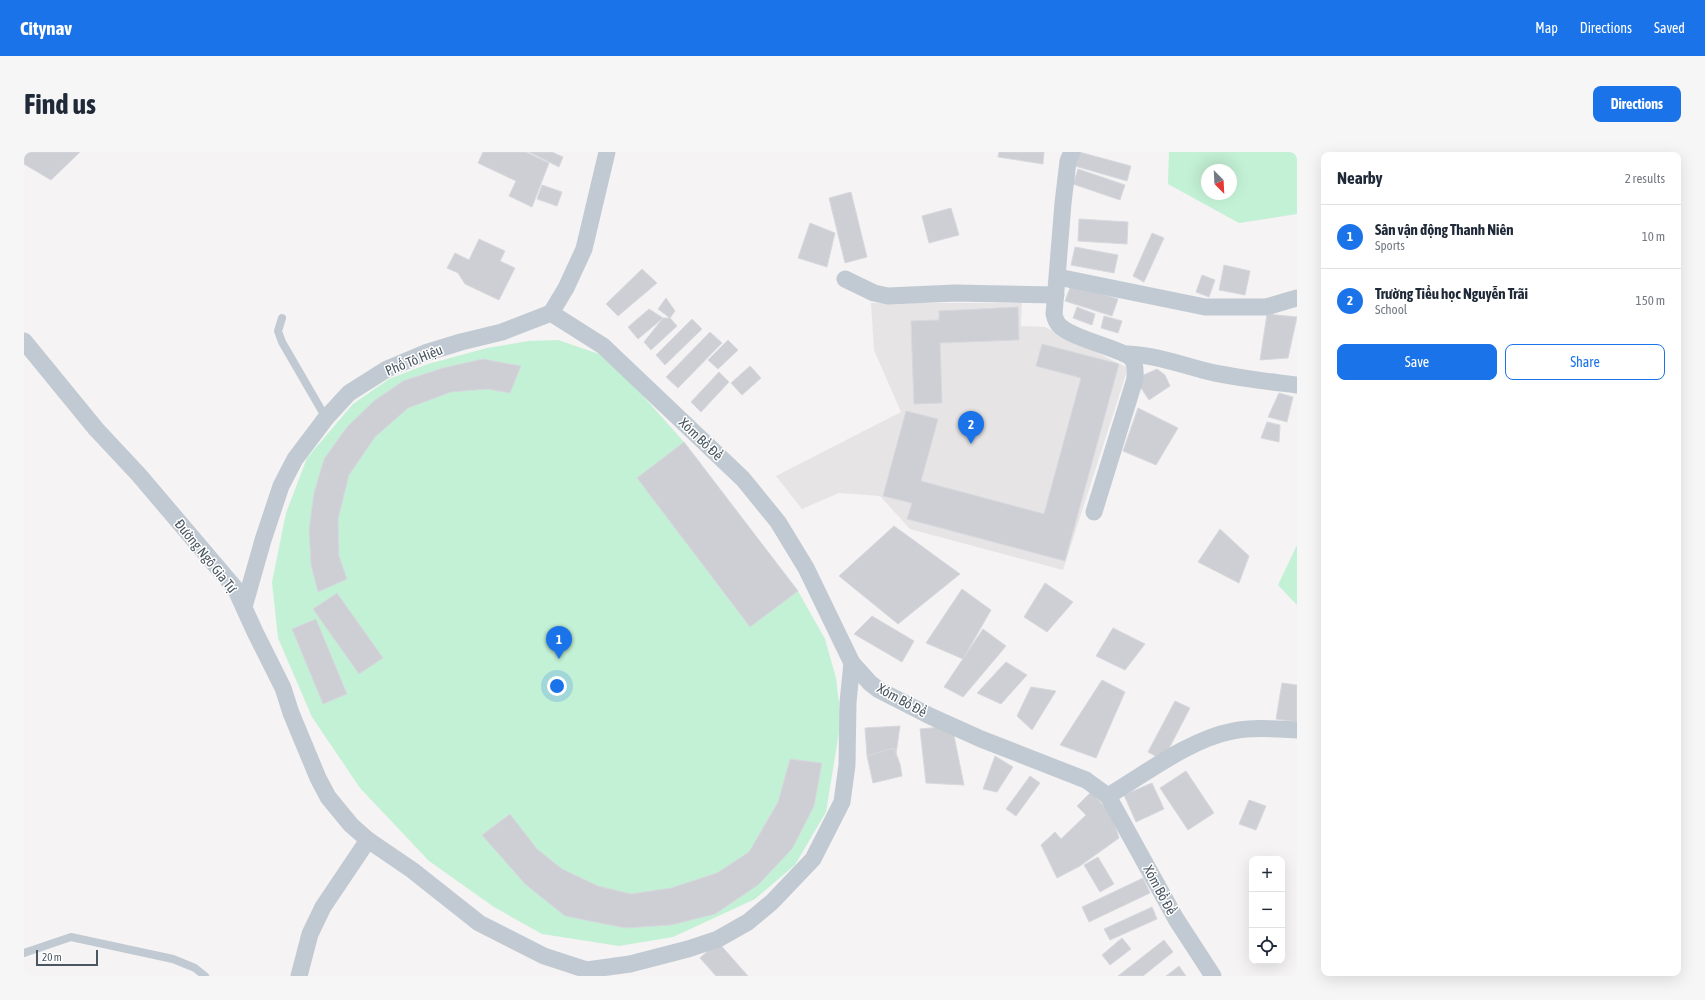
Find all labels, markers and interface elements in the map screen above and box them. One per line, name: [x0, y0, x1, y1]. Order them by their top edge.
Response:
text: Citynav: [20, 17, 72, 39]
text: Map: [1535, 20, 1558, 36]
text: Directions: [1580, 20, 1632, 36]
text: Saved: [1654, 20, 1685, 36]
button: Directions: [1593, 86, 1681, 122]
text: Find us: [24, 88, 96, 120]
north arrow: [1201, 164, 1237, 200]
text: Nearby: [1337, 168, 1383, 188]
text: 2 results: [1625, 171, 1665, 186]
text: Sân vận động Thanh Niên: [1375, 221, 1514, 238]
text: 1: [1347, 229, 1353, 244]
text: 10 m: [1642, 229, 1665, 244]
text: Sports: [1375, 238, 1405, 253]
text: Trường Tiểu học Nguyễn Trãi: [1375, 285, 1528, 302]
text: 2: [1347, 293, 1353, 308]
text: 150 m: [1636, 293, 1665, 308]
text: School: [1375, 302, 1407, 317]
street label: Phố Tô Hiệu: [383, 340, 445, 379]
button: Save: [1337, 344, 1497, 380]
button: Share: [1505, 344, 1665, 380]
pin: 2: [958, 411, 984, 444]
street label: Xóm Bồ Đề: [676, 414, 727, 464]
street label: Đường Ngô Gia Tự: [172, 516, 241, 596]
pin: 1: [546, 626, 572, 659]
your location: [547, 676, 567, 696]
street label: Xóm Bồ Đề: [875, 679, 930, 720]
map controls: [1249, 856, 1285, 964]
button: +: [1249, 856, 1285, 892]
street label: Xóm Bồ Đề: [1140, 862, 1181, 918]
button: −: [1249, 892, 1285, 928]
button: locate: [1249, 928, 1285, 964]
scale bar: [36, 948, 98, 967]
text: 20 m: [42, 951, 62, 963]

